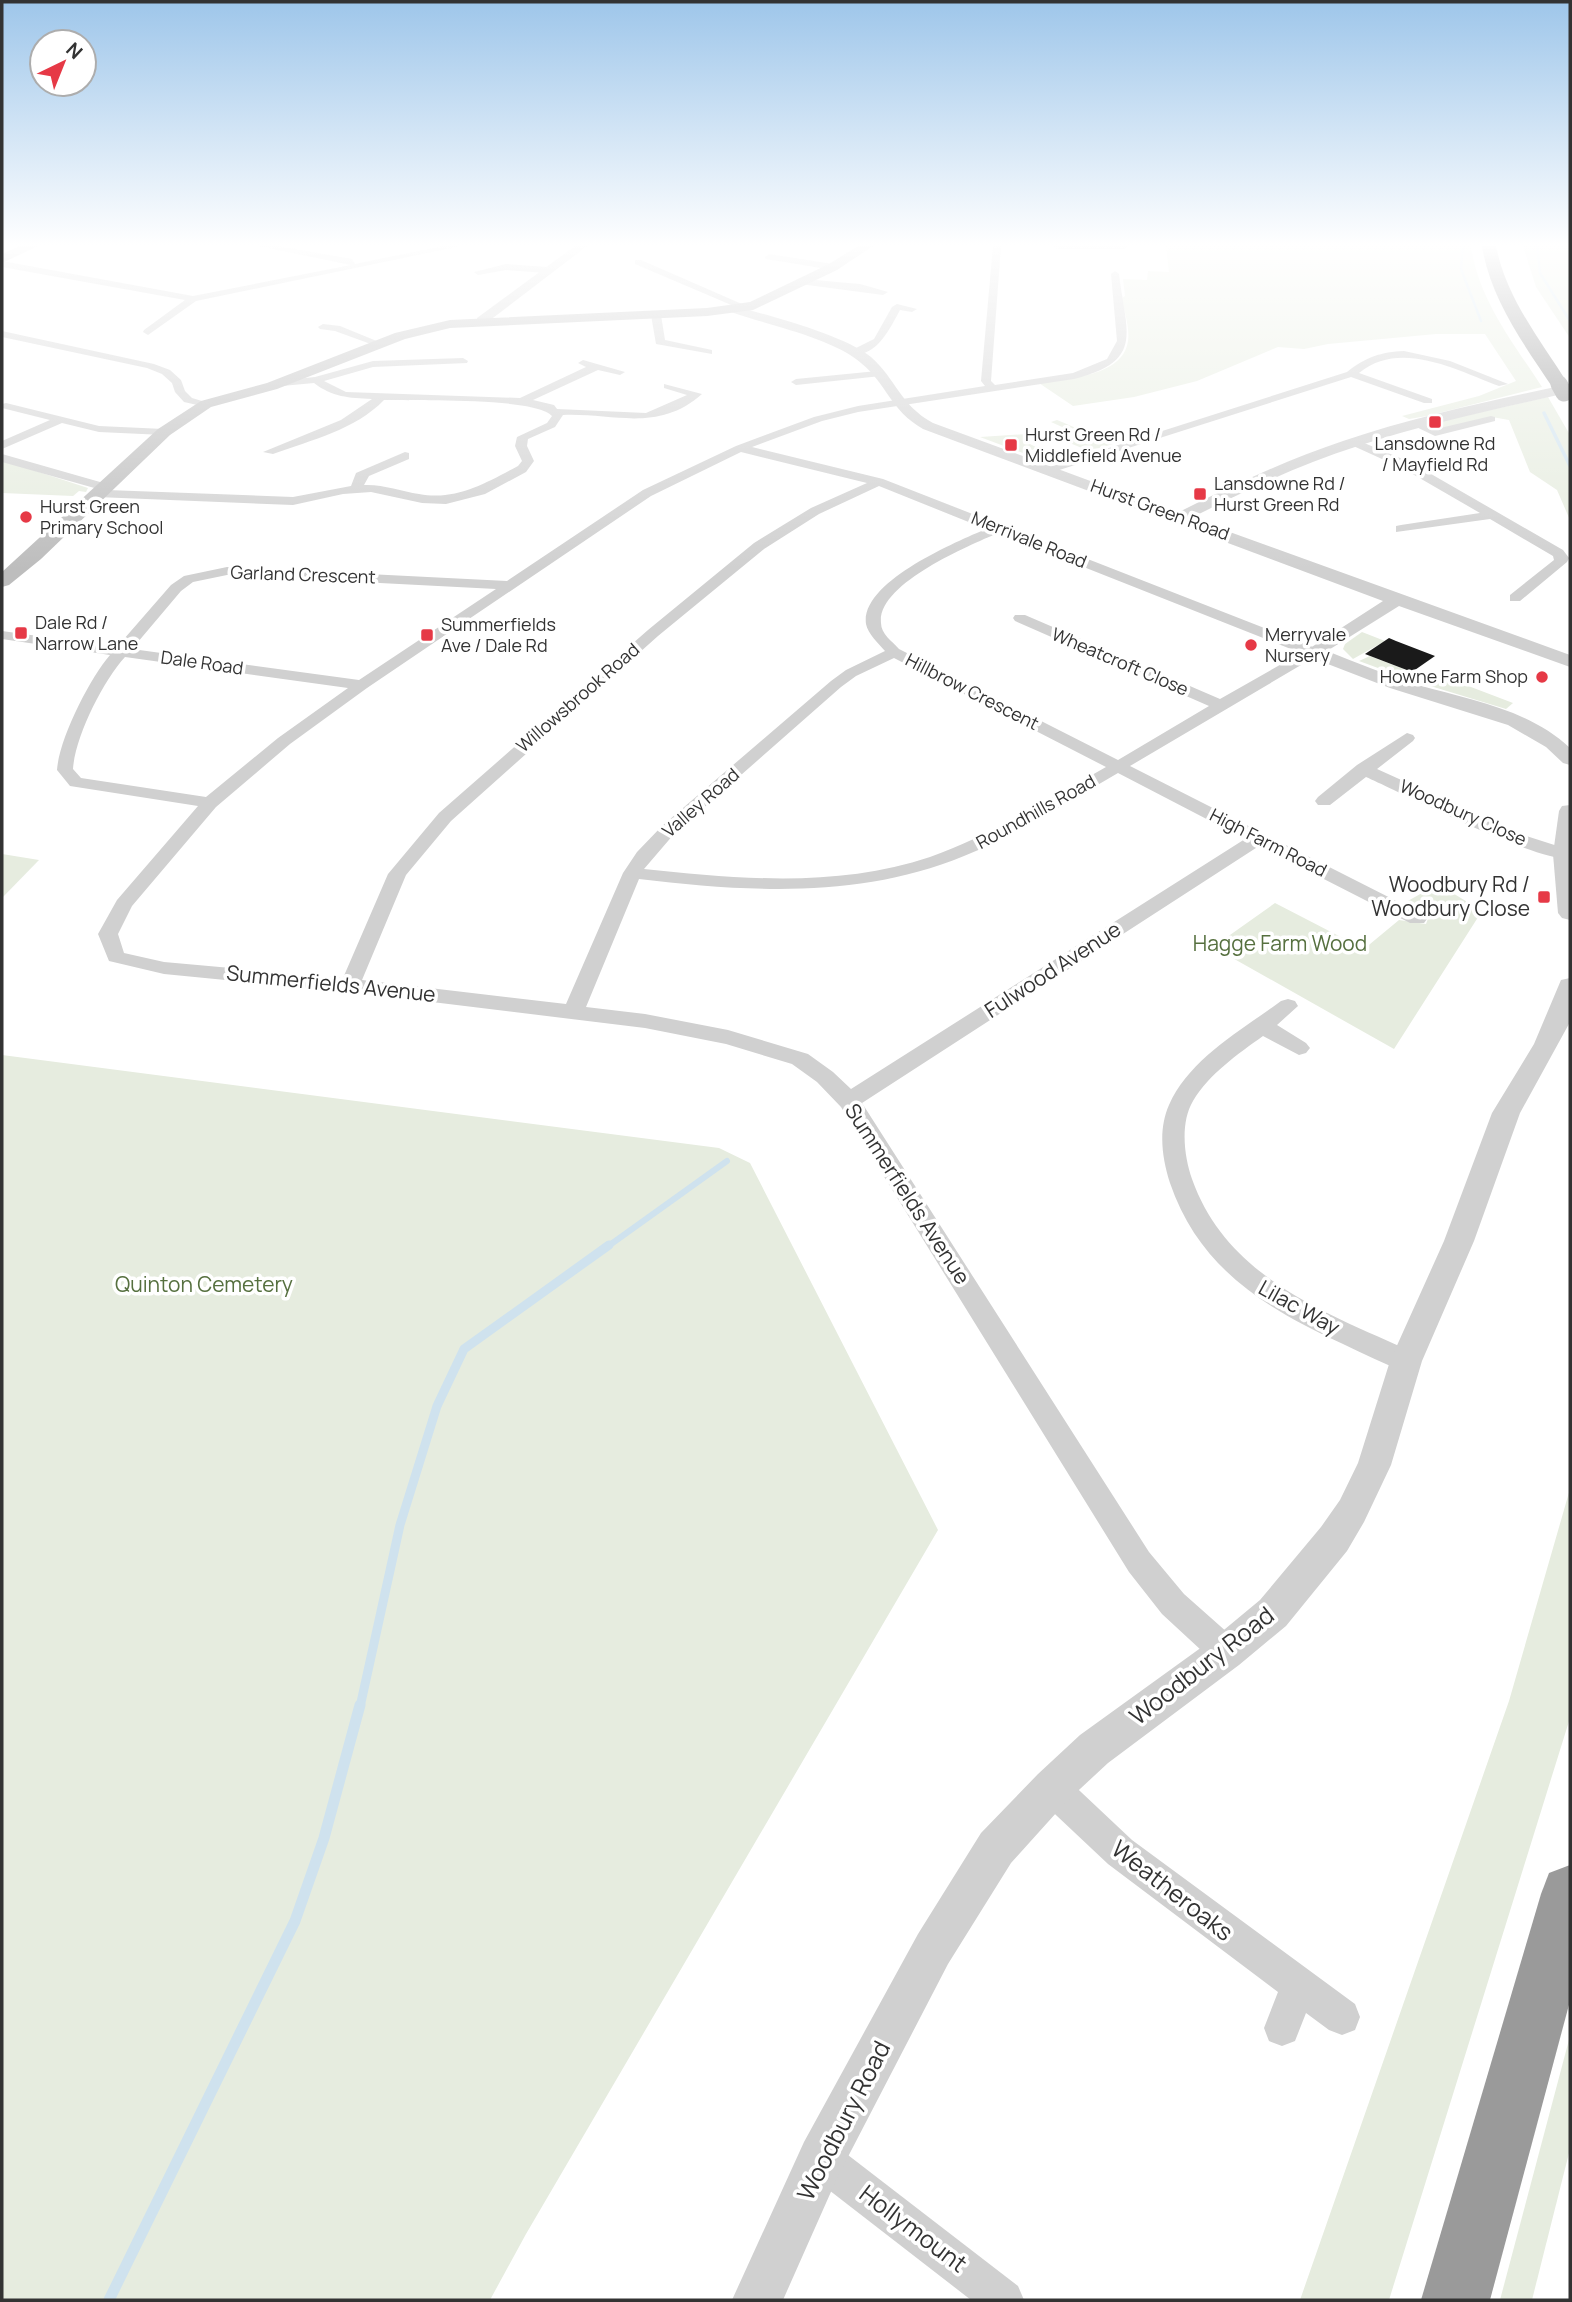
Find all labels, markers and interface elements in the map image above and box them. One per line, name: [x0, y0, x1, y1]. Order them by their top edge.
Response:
north arrow: [28, 28, 98, 98]
text: N: [61, 36, 88, 65]
marker: Lansdowne Rd / Mayfield Rd: [1427, 414, 1443, 430]
place label: Hurst Green Rd / Middlefield Avenue: [1025, 422, 1182, 467]
place label: Lansdowne Rd / Mayfield Rd: [1375, 431, 1495, 476]
marker: Hurst Green Rd / Middlefield Avenue: [1003, 437, 1019, 453]
place label: Lansdowne Rd / Hurst Green Rd: [1214, 471, 1345, 516]
street label: Hurst Green Road: [1088, 473, 1233, 545]
marker: Lansdowne Rd / Hurst Green Rd: [1192, 486, 1208, 502]
place label: Hurst Green Primary School: [40, 494, 164, 539]
street label: Merrivale Road: [968, 505, 1091, 573]
marker: Hurst Green Primary School: [18, 509, 34, 525]
street label: Garland Crescent: [230, 559, 376, 589]
place label: Dale Rd / Narrow Lane: [35, 610, 138, 655]
place label: Summerfields Ave / Dale Rd: [441, 612, 556, 657]
street label: Wheatcroft Close: [1048, 621, 1192, 701]
place label: Merryvale Nursery: [1265, 622, 1346, 667]
marker: Dale Rd / Narrow Lane: [13, 625, 29, 641]
marker: Summerfields Ave / Dale Rd: [419, 627, 435, 643]
street label: Willowsbrook Road: [511, 637, 644, 757]
marker: Merryvale Nursery: [1243, 637, 1259, 653]
street label: Dale Road: [159, 644, 245, 680]
street label: Hillbrow Crescent: [902, 647, 1043, 735]
place label: Howne Farm Shop: [1380, 664, 1528, 688]
marker: Howne Farm Shop: [1534, 669, 1550, 685]
street label: Valley Road: [657, 762, 744, 842]
street label: Roundhills Road: [972, 768, 1099, 854]
street label: Woodbury Close: [1396, 773, 1530, 851]
street label: High Farm Road: [1206, 802, 1331, 882]
place label: Woodbury Rd / Woodbury Close: [1371, 870, 1530, 922]
marker: Woodbury Rd / Woodbury Close: [1536, 889, 1552, 905]
street label: Fulwood Avenue: [979, 915, 1126, 1024]
park label: Hagge Farm Wood: [1193, 929, 1367, 957]
street label: Summerfields Avenue: [225, 958, 437, 1008]
street label: Summerfields Avenue: [839, 1098, 977, 1289]
park label: Quinton Cemetery: [115, 1270, 293, 1298]
street label: Lilac Way: [1254, 1273, 1345, 1341]
street label: Woodbury Road: [1122, 1598, 1280, 1732]
street label: Weatheroaks: [1105, 1832, 1241, 1948]
street label: Woodbury Road: [788, 2035, 897, 2206]
street label: Hollymount: [853, 2176, 975, 2279]

